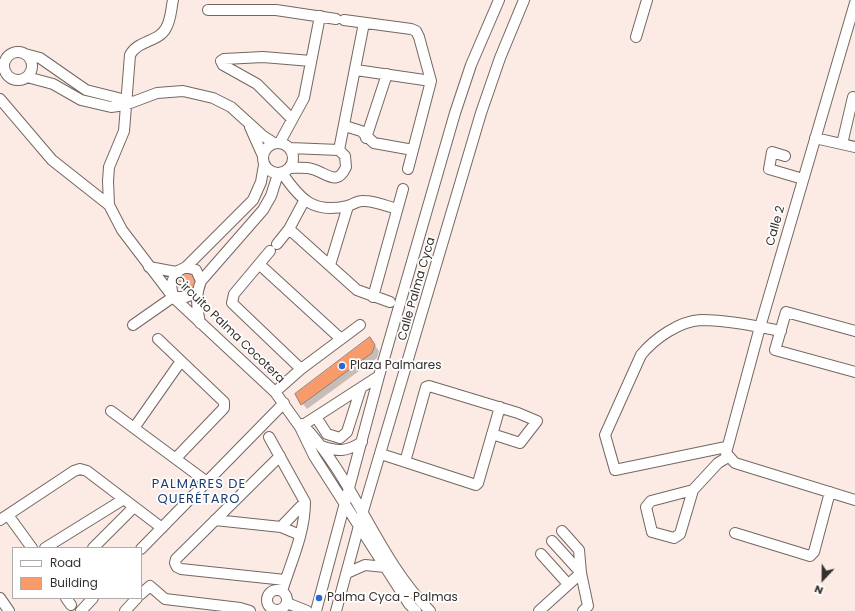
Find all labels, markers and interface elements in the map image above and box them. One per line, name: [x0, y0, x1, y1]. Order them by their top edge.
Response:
street label: Calle 2: [763, 204, 789, 248]
street label: Calle Palma Cyca: [395, 236, 439, 342]
street label: Circuito Palma Cocotera: [171, 273, 287, 387]
place label: Plaza Palmares: [350, 359, 441, 373]
marker: Plaza Palmares: [337, 361, 347, 371]
district label: PALMARES DE QUERÉTARO: [152, 477, 246, 508]
legend: [12, 547, 142, 599]
text: Road: [50, 554, 81, 571]
north arrow: [803, 559, 843, 599]
text: Building: [50, 574, 98, 591]
text: N: [812, 581, 825, 599]
place label: Palma Cyca - Palmas: [327, 591, 458, 605]
marker: Palma Cyca - Palmas: [314, 593, 324, 603]

